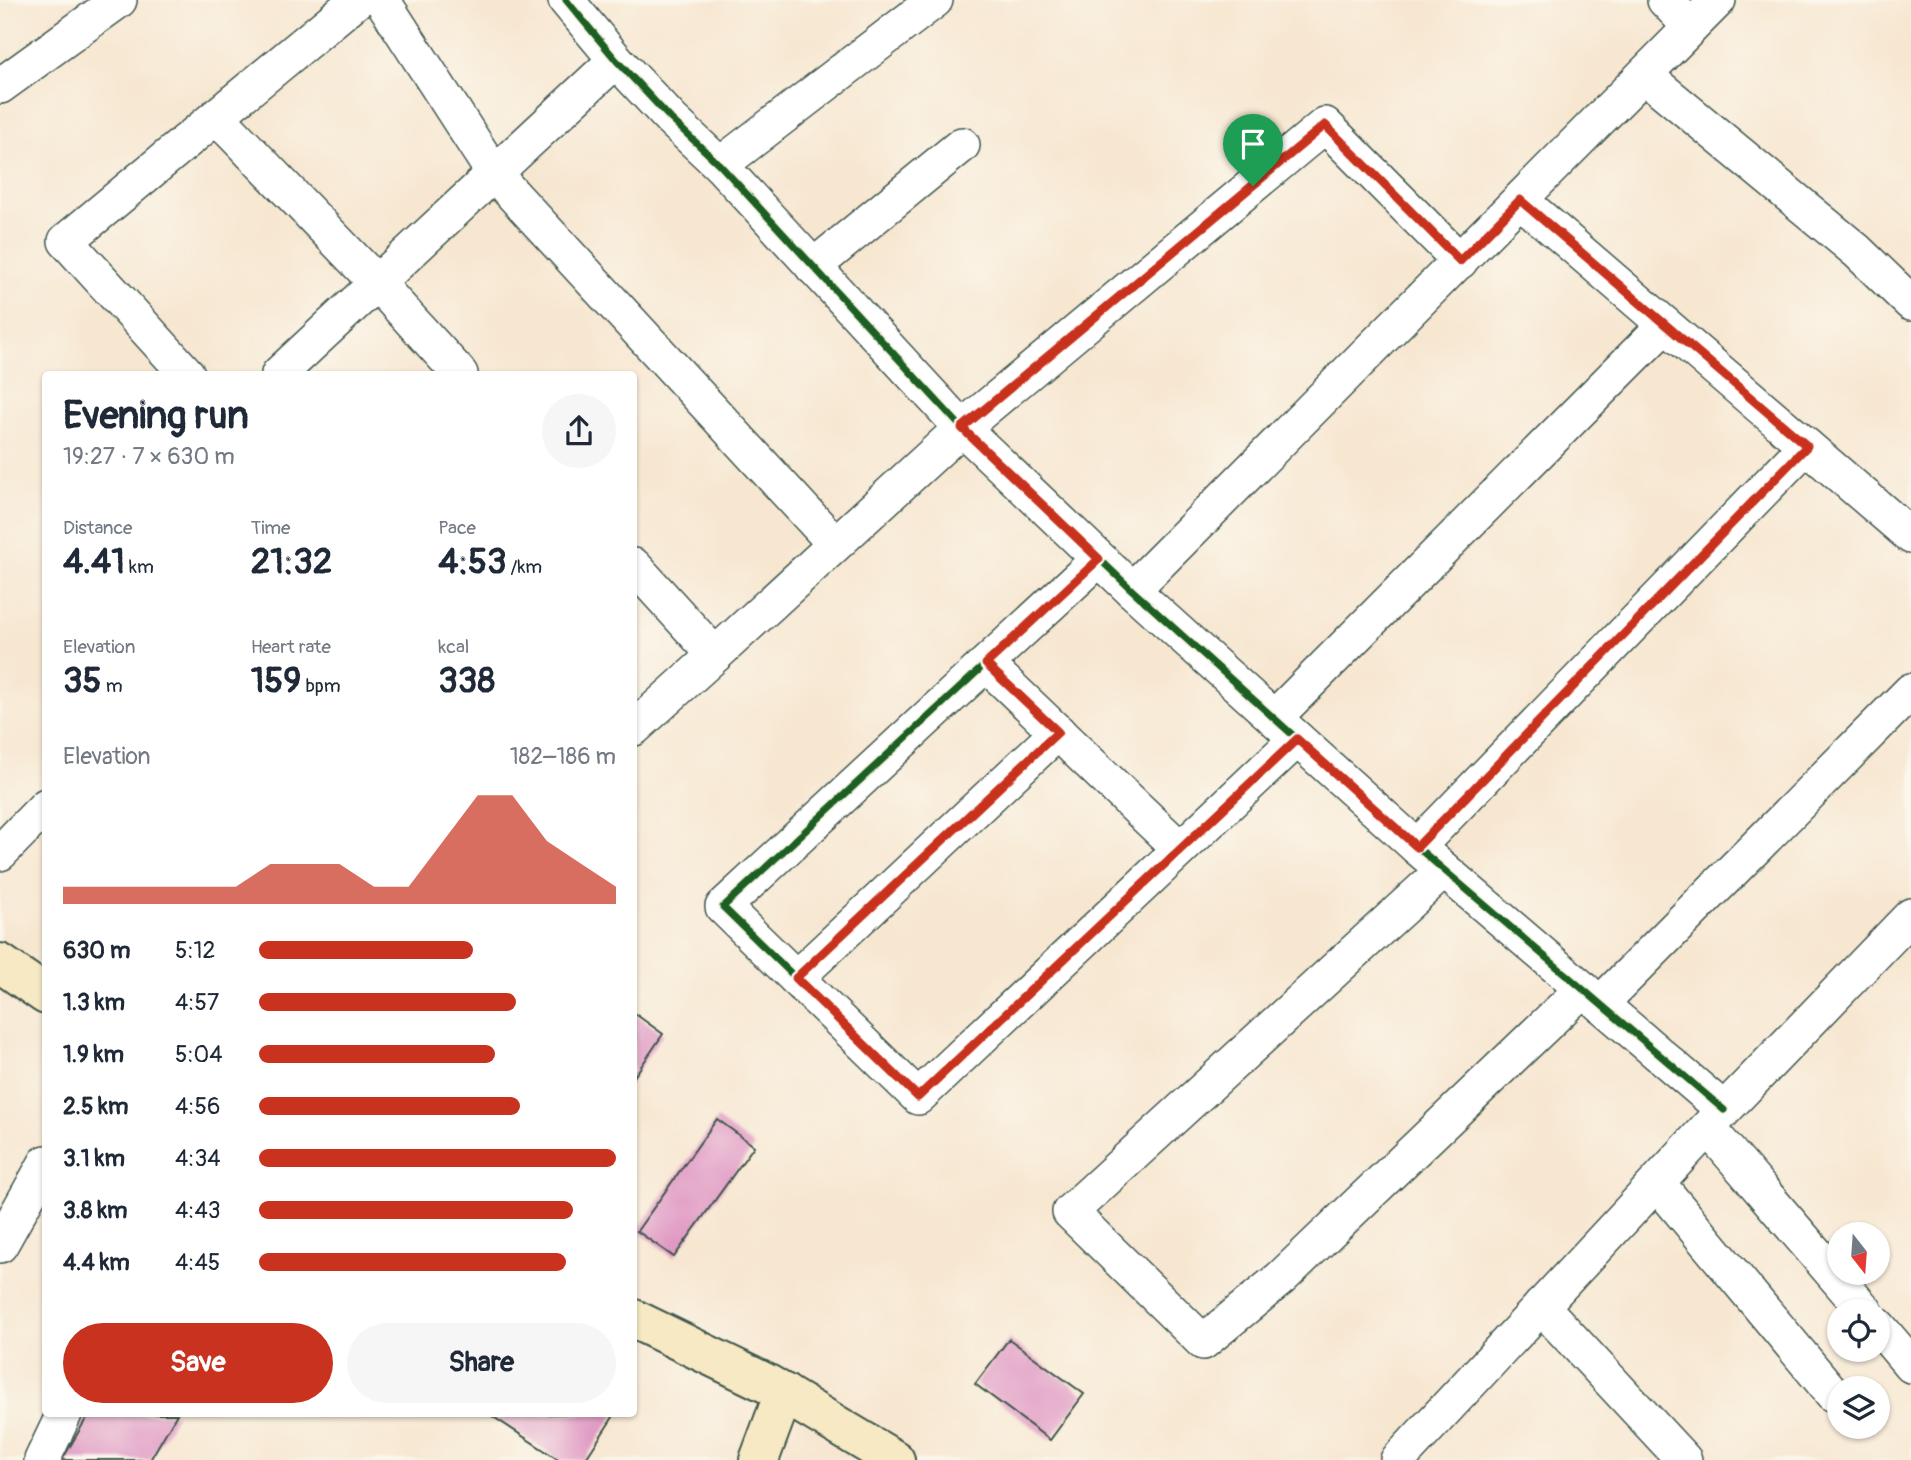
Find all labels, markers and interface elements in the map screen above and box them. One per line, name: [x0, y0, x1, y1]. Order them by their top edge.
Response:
pin: [1223, 114, 1283, 186]
icon: arrive: [1234, 125, 1272, 163]
text: Evening run: [63, 392, 249, 440]
button: share: [542, 394, 616, 468]
text: 19:27 · 7 × 630 m: [63, 442, 235, 471]
text: Distance: [63, 516, 132, 540]
text: Time: [251, 516, 290, 540]
text: Pace: [438, 516, 476, 540]
text: 4.41: [63, 540, 125, 584]
text: 21:32: [251, 540, 332, 584]
text: 4:53: [438, 540, 506, 584]
text: km: [125, 555, 154, 579]
text: /km: [506, 555, 542, 579]
text: Elevation: [63, 635, 135, 659]
text: Heart rate: [251, 635, 331, 659]
text: kcal: [438, 635, 469, 659]
text: 35: [63, 659, 102, 703]
text: 159: [251, 659, 301, 703]
text: 338: [438, 659, 495, 703]
text: m: [102, 674, 123, 698]
text: bpm: [301, 674, 341, 698]
text: Elevation: [63, 742, 151, 771]
text: 182–186 m: [510, 742, 616, 771]
text: 630 m: [63, 936, 130, 965]
text: 5:12: [175, 936, 215, 965]
text: 1.3 km: [63, 988, 125, 1017]
text: 4:57: [175, 988, 219, 1017]
text: 1.9 km: [63, 1040, 124, 1069]
text: 5:04: [175, 1040, 223, 1069]
text: 2.5 km: [63, 1092, 128, 1121]
text: 4:56: [175, 1092, 220, 1121]
text: 3.1 km: [63, 1144, 125, 1173]
text: 4:34: [175, 1144, 221, 1173]
text: 3.8 km: [63, 1196, 127, 1225]
text: 4:43: [175, 1196, 221, 1225]
north arrow: [1827, 1222, 1890, 1284]
map controls: [1827, 1222, 1890, 1439]
text: 4.4 km: [63, 1248, 130, 1277]
text: 4:45: [175, 1248, 220, 1277]
button: locate: [1827, 1299, 1890, 1362]
button: Save: [63, 1323, 333, 1403]
button: Share: [347, 1323, 616, 1403]
button: layers: [1827, 1376, 1890, 1439]

